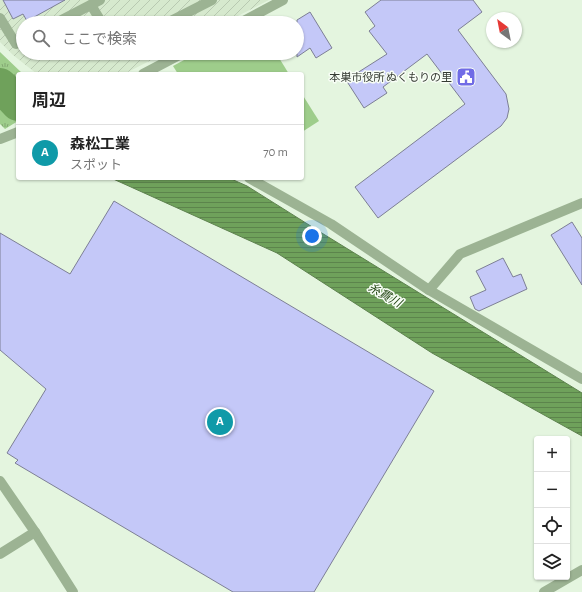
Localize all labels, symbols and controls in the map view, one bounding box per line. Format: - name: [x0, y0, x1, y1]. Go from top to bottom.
- north arrow: [486, 12, 522, 48]
- search box: [16, 16, 304, 60]
- icon: search: [30, 27, 52, 49]
- text: ここで検索: [62, 32, 137, 47]
- public building icon: 本巣市役所 ぬくもりの里: [455, 66, 477, 88]
- place label: 本巣市役所 ぬくもりの里: [329, 71, 452, 83]
- text: 周辺: [32, 92, 66, 109]
- text: 森松工業: [70, 137, 130, 152]
- text: A: [41, 146, 49, 159]
- text: 70 m: [263, 146, 288, 159]
- text: スポット: [70, 159, 122, 172]
- your location: [302, 226, 322, 246]
- water label: 糸貫川: [366, 280, 406, 310]
- pin: A: [207, 407, 233, 437]
- map controls: [534, 436, 570, 580]
- button: +: [534, 436, 570, 472]
- button: −: [534, 472, 570, 508]
- button: locate: [534, 508, 570, 544]
- button: layers: [534, 544, 570, 580]

